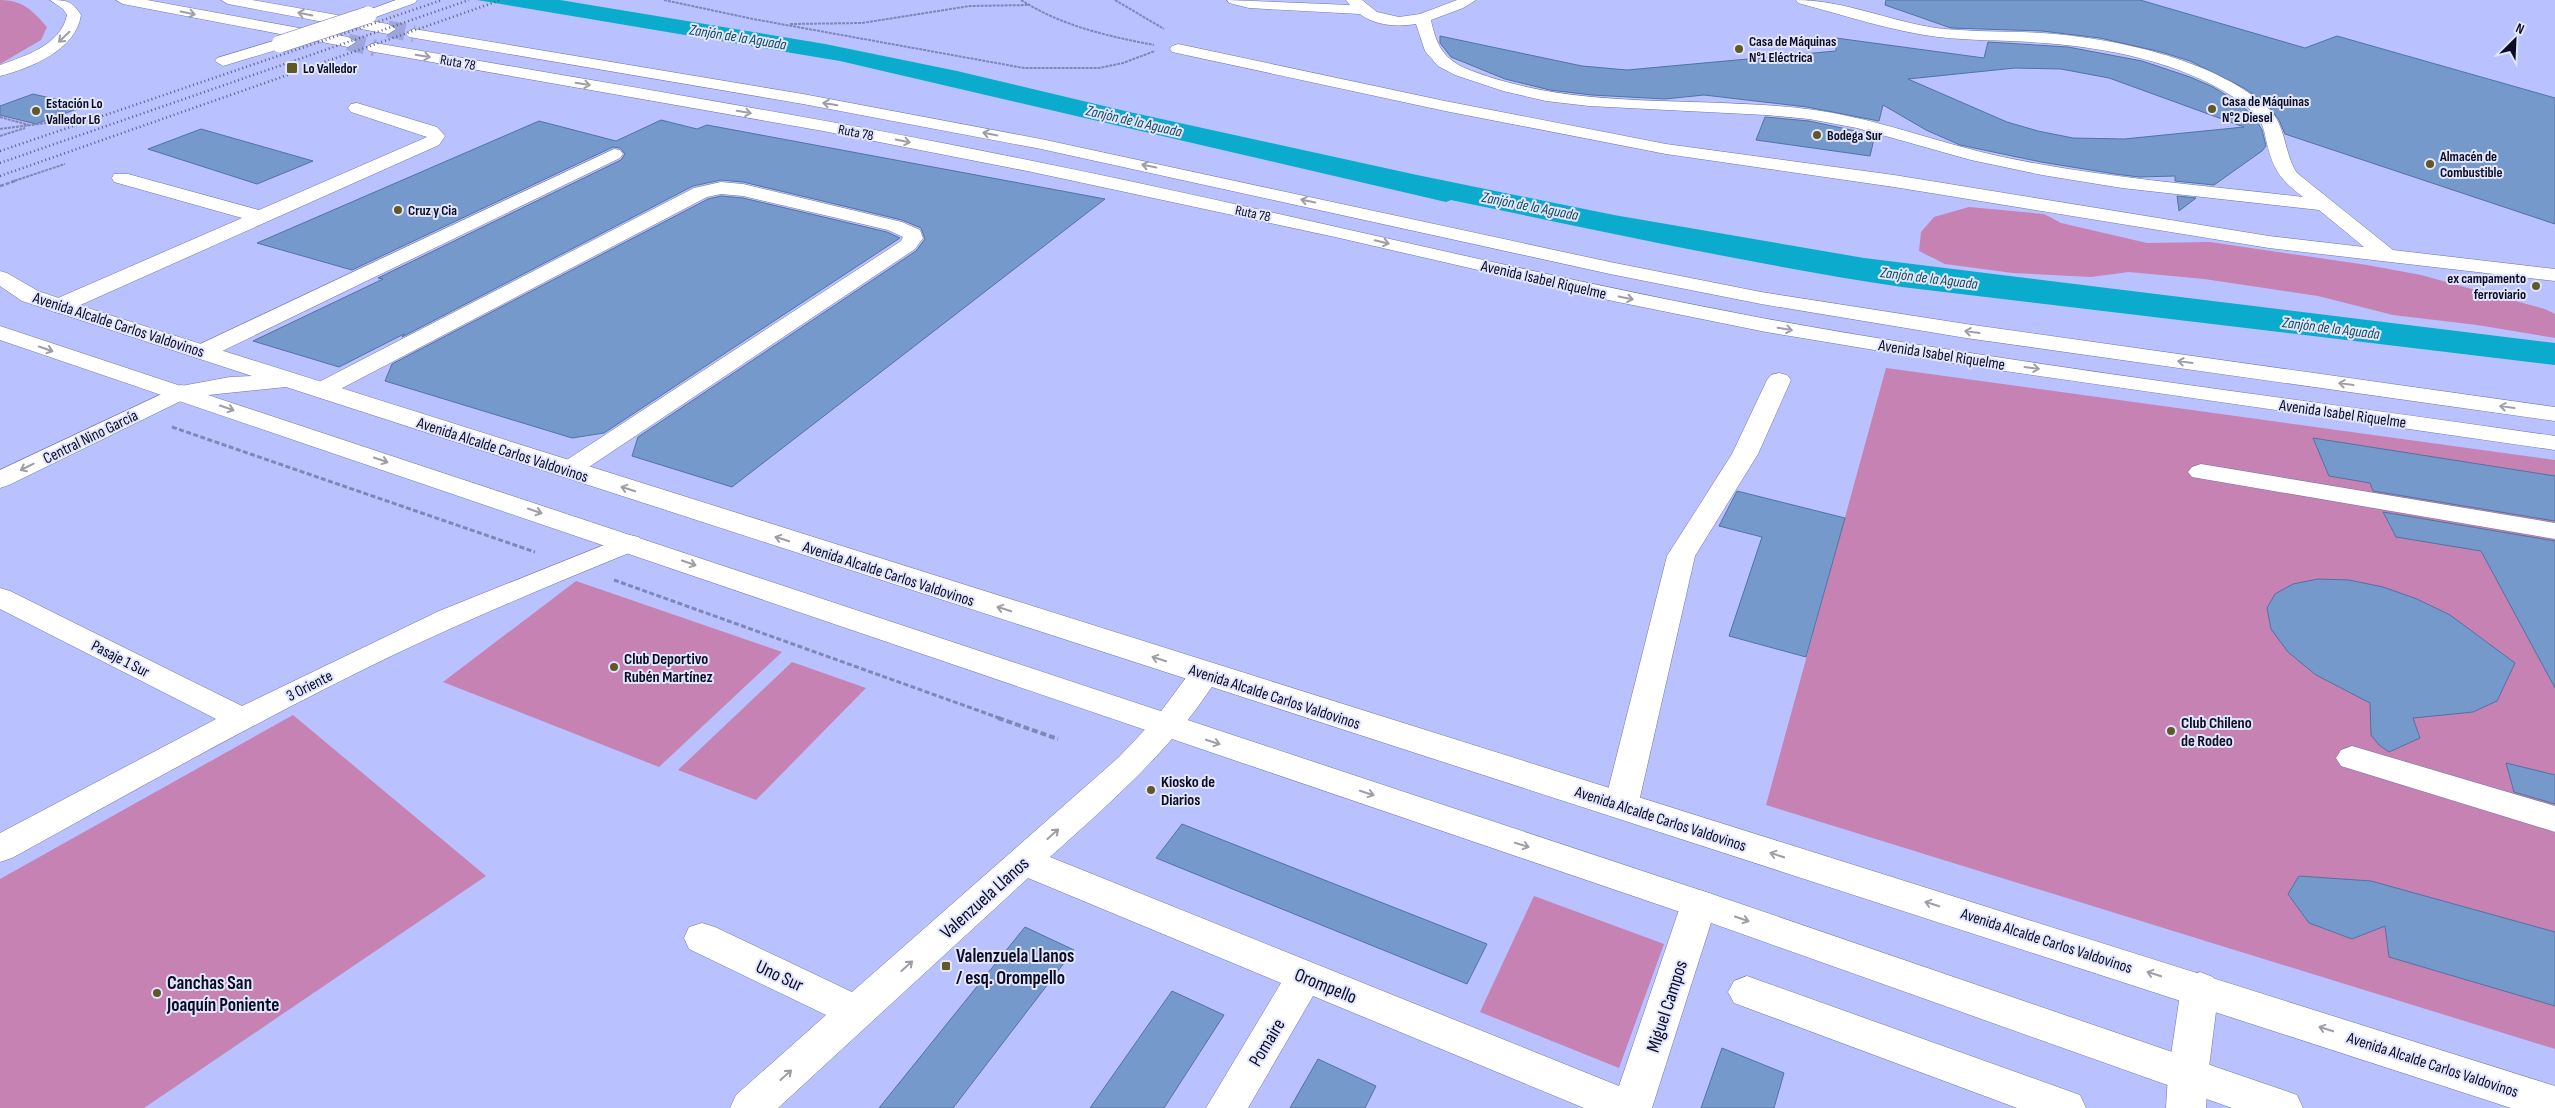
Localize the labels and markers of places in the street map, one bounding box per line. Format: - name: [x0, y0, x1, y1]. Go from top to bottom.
- place label: Casa de Máquinas N°1 Eléctrica: [1749, 33, 1836, 66]
- marker: Casa de Máquinas N°1 Eléctrica: [1733, 43, 1745, 55]
- place label: Lo Valledor: [303, 60, 358, 77]
- marker: Lo Valledor: [285, 61, 299, 75]
- place label: Casa de Máquinas N°2 Diesel: [2222, 93, 2309, 126]
- place label: Estación Lo Valledor L6: [46, 95, 103, 128]
- marker: Casa de Máquinas N°2 Diesel: [2206, 103, 2218, 115]
- marker: Estación Lo Valledor L6: [30, 105, 42, 117]
- place label: Bodega Sur: [1827, 127, 1883, 144]
- marker: Bodega Sur: [1811, 129, 1823, 141]
- place label: Almacén de Combustible: [2439, 148, 2502, 181]
- marker: Almacén de Combustible: [2424, 158, 2436, 170]
- place label: Cruz y Cia: [408, 202, 457, 219]
- marker: Cruz y Cia: [392, 204, 404, 216]
- place label: ex campamento ferroviario: [2447, 270, 2526, 303]
- marker: ex campamento ferroviario: [2530, 280, 2542, 292]
- place label: Club Deportivo Rubén Martínez: [624, 650, 713, 687]
- marker: Club Deportivo Rubén Martínez: [608, 661, 620, 673]
- place label: Club Chileno de Rodeo: [2181, 714, 2252, 751]
- marker: Club Chileno de Rodeo: [2165, 725, 2177, 737]
- place label: Kiosko de Diarios: [1161, 773, 1215, 810]
- marker: Kiosko de Diarios: [1145, 784, 1157, 796]
- place label: Valenzuela Llanos / esq. Orompello: [956, 945, 1074, 990]
- marker: Valenzuela Llanos / esq. Orompello: [940, 960, 952, 972]
- place label: Canchas San Joaquín Poniente: [166, 972, 279, 1017]
- marker: Canchas San Joaquín Poniente: [151, 987, 163, 999]

